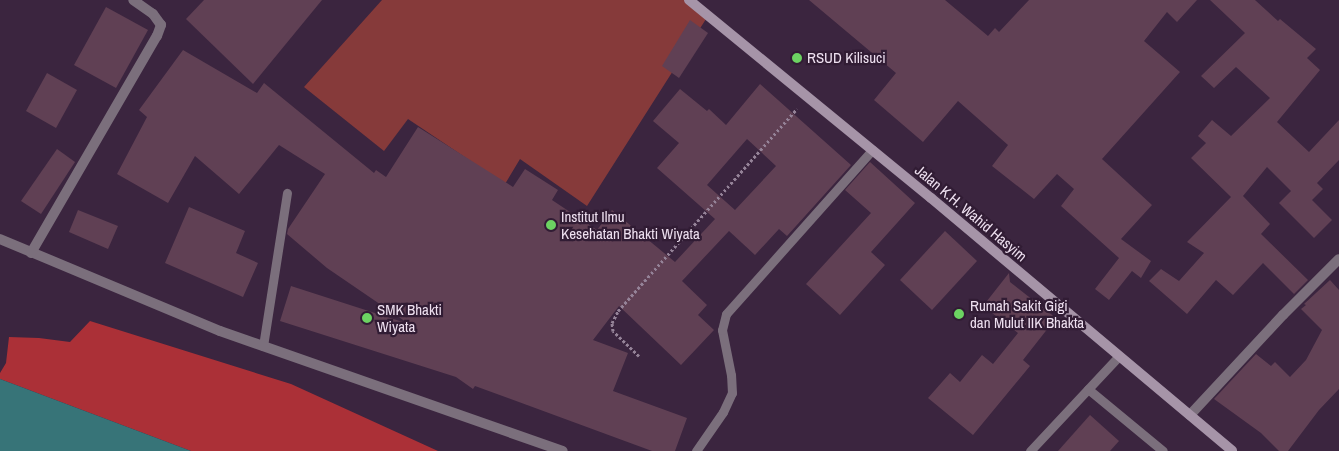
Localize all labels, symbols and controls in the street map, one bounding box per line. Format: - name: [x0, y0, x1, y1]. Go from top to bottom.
- place label: RSUD Kilisuci: [807, 49, 886, 67]
- marker: RSUD Kilisuci: [791, 52, 803, 64]
- street label: Jalan K.H. Wahid Hasyim: [911, 161, 1031, 265]
- place label: Institut Ilmu Kesehatan Bhakti Wiyata: [561, 207, 700, 242]
- marker: Institut Ilmu Kesehatan Bhakti Wiyata: [545, 219, 557, 231]
- place label: Rumah Sakit Gigi dan Mulut IIK Bhakta: [970, 296, 1084, 331]
- place label: SMK Bhakti Wiyata: [377, 300, 442, 335]
- marker: Rumah Sakit Gigi dan Mulut IIK Bhakta: [952, 307, 966, 321]
- marker: SMK Bhakti Wiyata: [361, 312, 373, 324]

